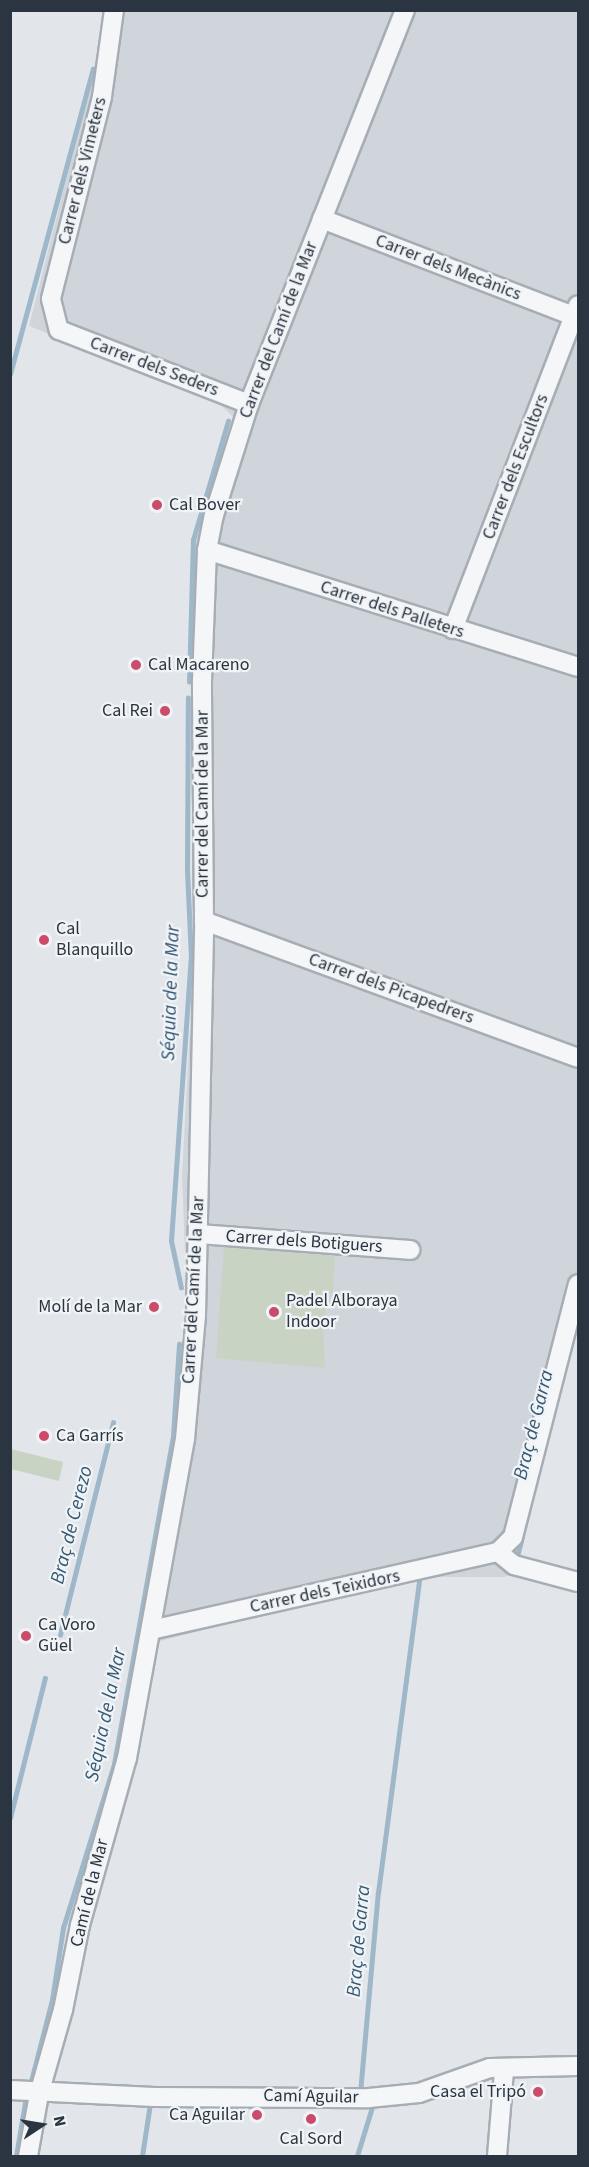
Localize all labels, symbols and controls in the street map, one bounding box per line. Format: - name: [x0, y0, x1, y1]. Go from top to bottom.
- street label: Carrer dels Vimeters: [54, 95, 112, 247]
- street label: Carrer dels Mecànics: [372, 230, 524, 306]
- street label: Carrer del Camí de la Mar: [235, 238, 323, 422]
- street label: Carrer dels Seders: [87, 333, 221, 401]
- street label: Carrer dels Escultors: [478, 391, 554, 543]
- place label: Cal Bover: [169, 494, 240, 516]
- marker: Cal Bover: [150, 498, 164, 512]
- street label: Carrer dels Palleters: [317, 577, 467, 643]
- place label: Cal Macareno: [148, 654, 249, 676]
- marker: Cal Macareno: [129, 658, 143, 672]
- place label: Cal Rei: [102, 700, 153, 722]
- marker: Cal Rei: [158, 704, 172, 718]
- street label: Carrer del Camí de la Mar: [192, 710, 214, 898]
- place label: Cal Blanquillo: [56, 919, 133, 962]
- water label: Séquia de la Mar: [157, 925, 185, 1061]
- marker: Cal Blanquillo: [37, 933, 51, 947]
- street label: Carrer dels Picapedrers: [305, 949, 477, 1029]
- street label: Carrer del Camí de la Mar: [178, 1196, 210, 1384]
- street label: Carrer dels Botiguers: [225, 1226, 383, 1258]
- place label: Padel Alboraya Indoor: [286, 1291, 398, 1334]
- place label: Molí de la Mar: [38, 1296, 142, 1318]
- marker: Molí de la Mar: [147, 1300, 161, 1314]
- marker: Padel Alboraya Indoor: [267, 1305, 281, 1319]
- water label: Braç de Garra: [509, 1368, 559, 1482]
- place label: Ca Garrís: [56, 1425, 124, 1447]
- marker: Ca Garrís: [37, 1429, 51, 1443]
- water label: Braç de Cerezo: [46, 1463, 98, 1587]
- street label: Carrer dels Teixidors: [248, 1566, 402, 1618]
- place label: Ca Voro Güel: [38, 1615, 96, 1658]
- marker: Ca Voro Güel: [19, 1629, 33, 1643]
- water label: Séquia de la Mar: [80, 1646, 132, 1784]
- street label: Camí de la Mar: [66, 1837, 114, 1949]
- water label: Braç de Garra: [342, 1884, 376, 1998]
- place label: Casa el Tripó: [430, 2081, 526, 2103]
- street label: Camí Aguilar: [263, 2085, 359, 2109]
- marker: Casa el Tripó: [531, 2085, 545, 2099]
- north arrow: [12, 2095, 72, 2155]
- place label: Ca Aguilar: [169, 2104, 245, 2126]
- marker: Ca Aguilar: [250, 2108, 264, 2122]
- marker: Cal Sord: [304, 2112, 318, 2126]
- text: N: [48, 2114, 71, 2129]
- place label: Cal Sord: [280, 2128, 342, 2150]

